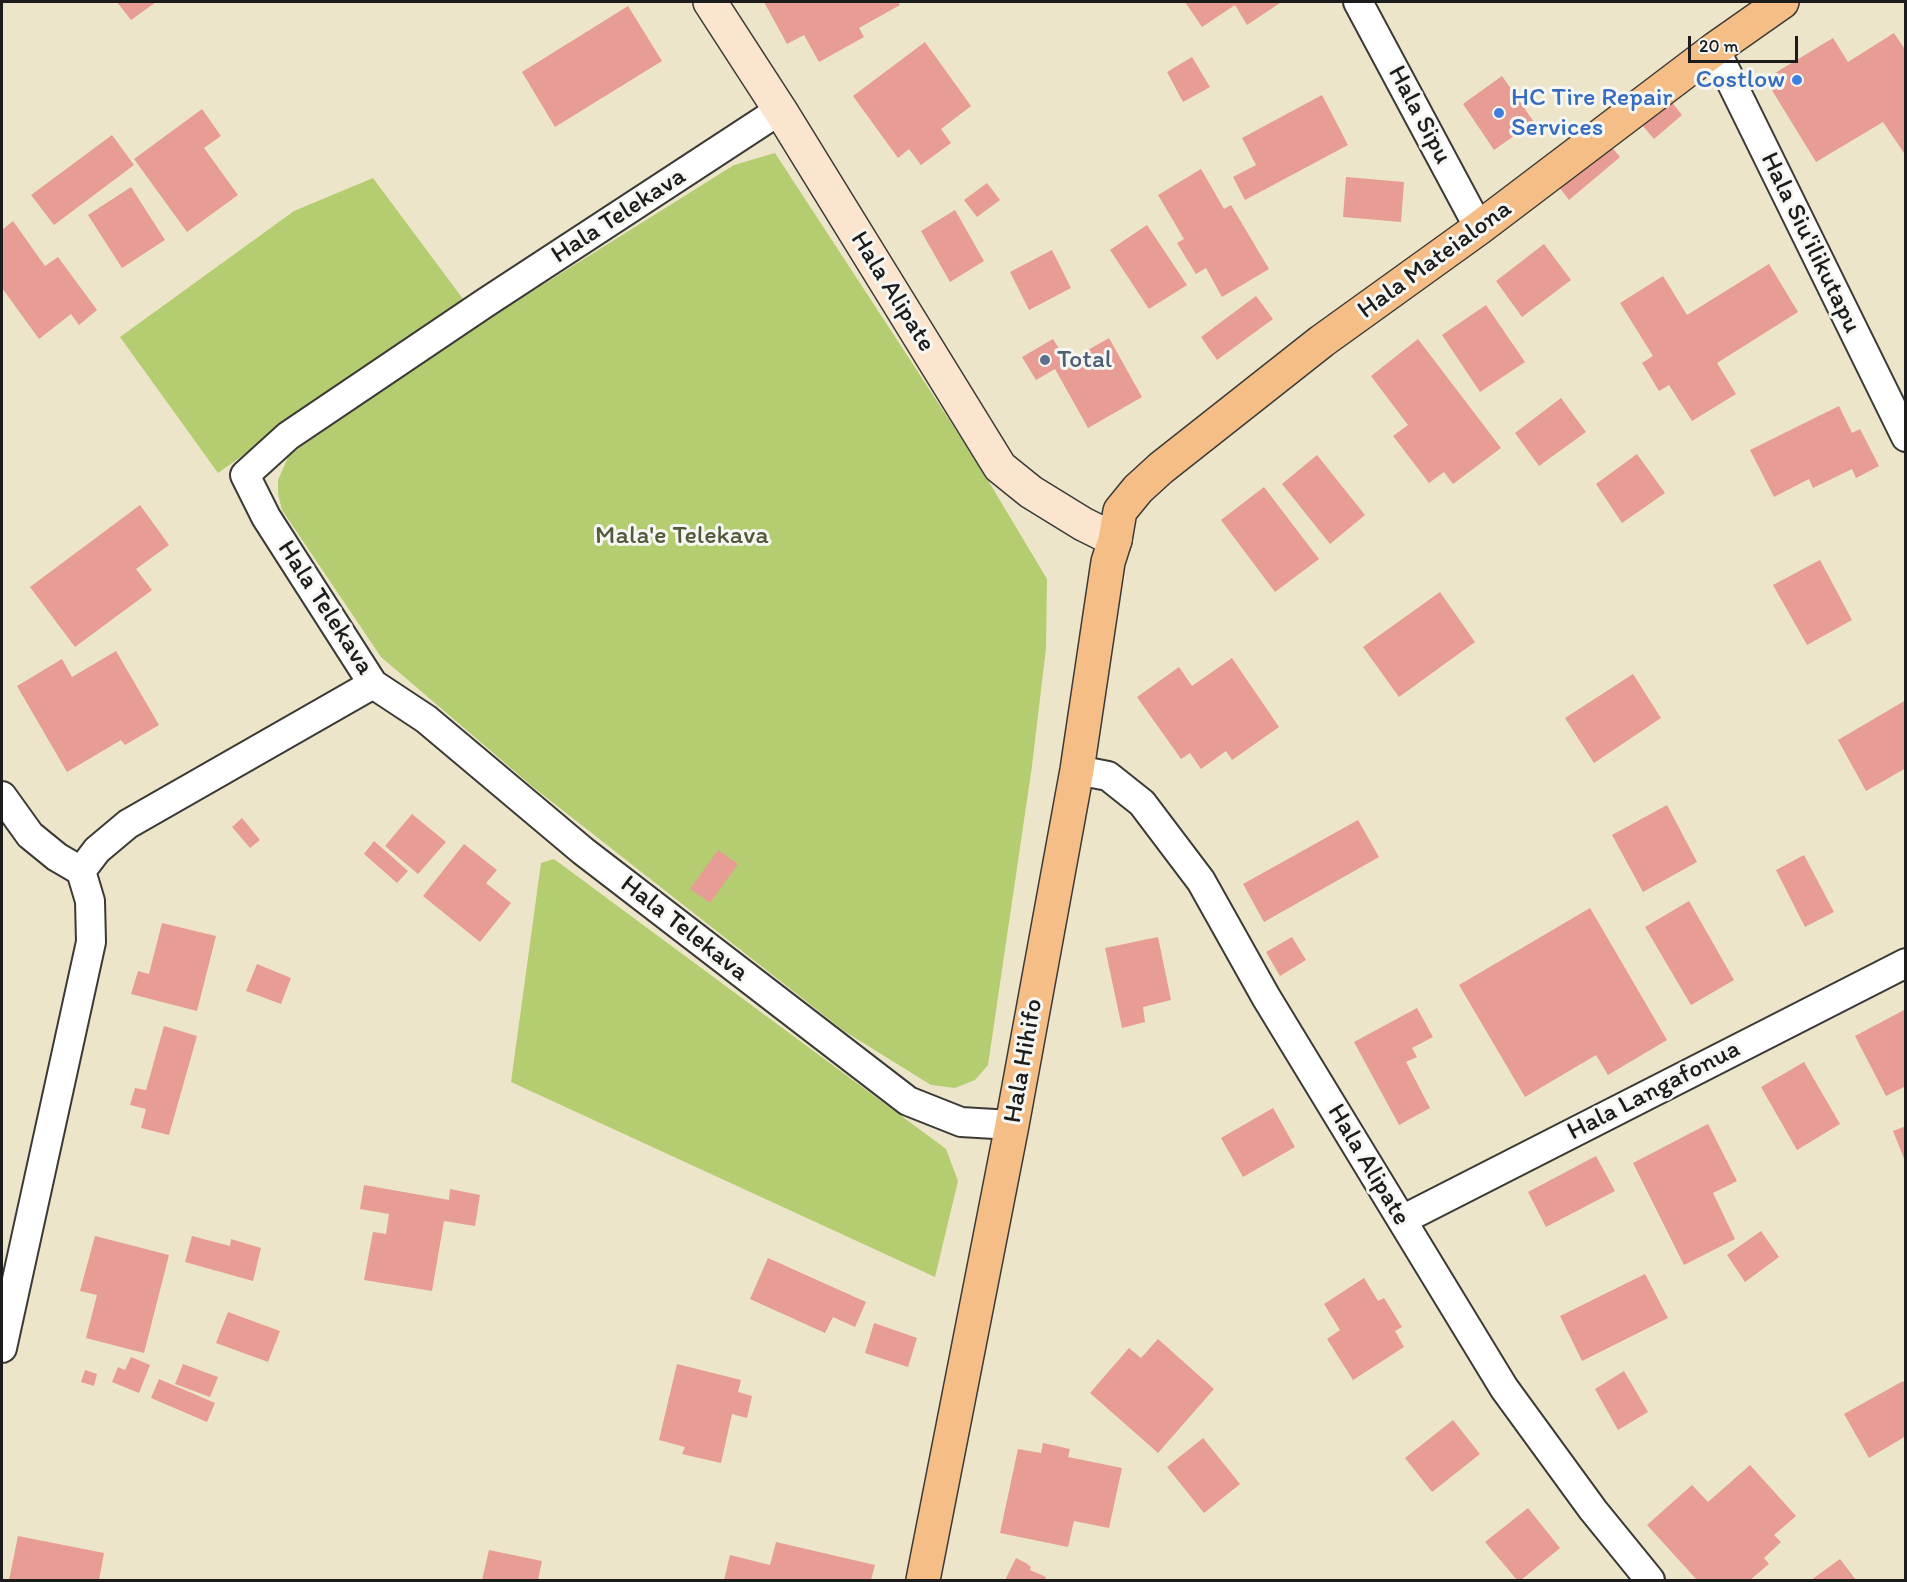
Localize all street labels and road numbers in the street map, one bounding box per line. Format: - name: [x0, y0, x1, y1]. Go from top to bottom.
- street label: Hala Sipu: [1380, 61, 1458, 169]
- street label: Hala Siu'ilikutapu: [1753, 147, 1867, 339]
- street label: Hala Telekava: [546, 161, 692, 271]
- street label: Hala Mateialona: [1352, 194, 1518, 326]
- street label: Hala Alipate: [843, 226, 941, 358]
- street label: Hala Telekava: [270, 535, 380, 681]
- street label: Hala Telekava: [614, 869, 754, 989]
- street label: Hala Hihifo: [998, 996, 1050, 1126]
- street label: Hala Langafonua: [1562, 1034, 1746, 1148]
- street label: Hala Alipate: [1320, 1099, 1416, 1231]

